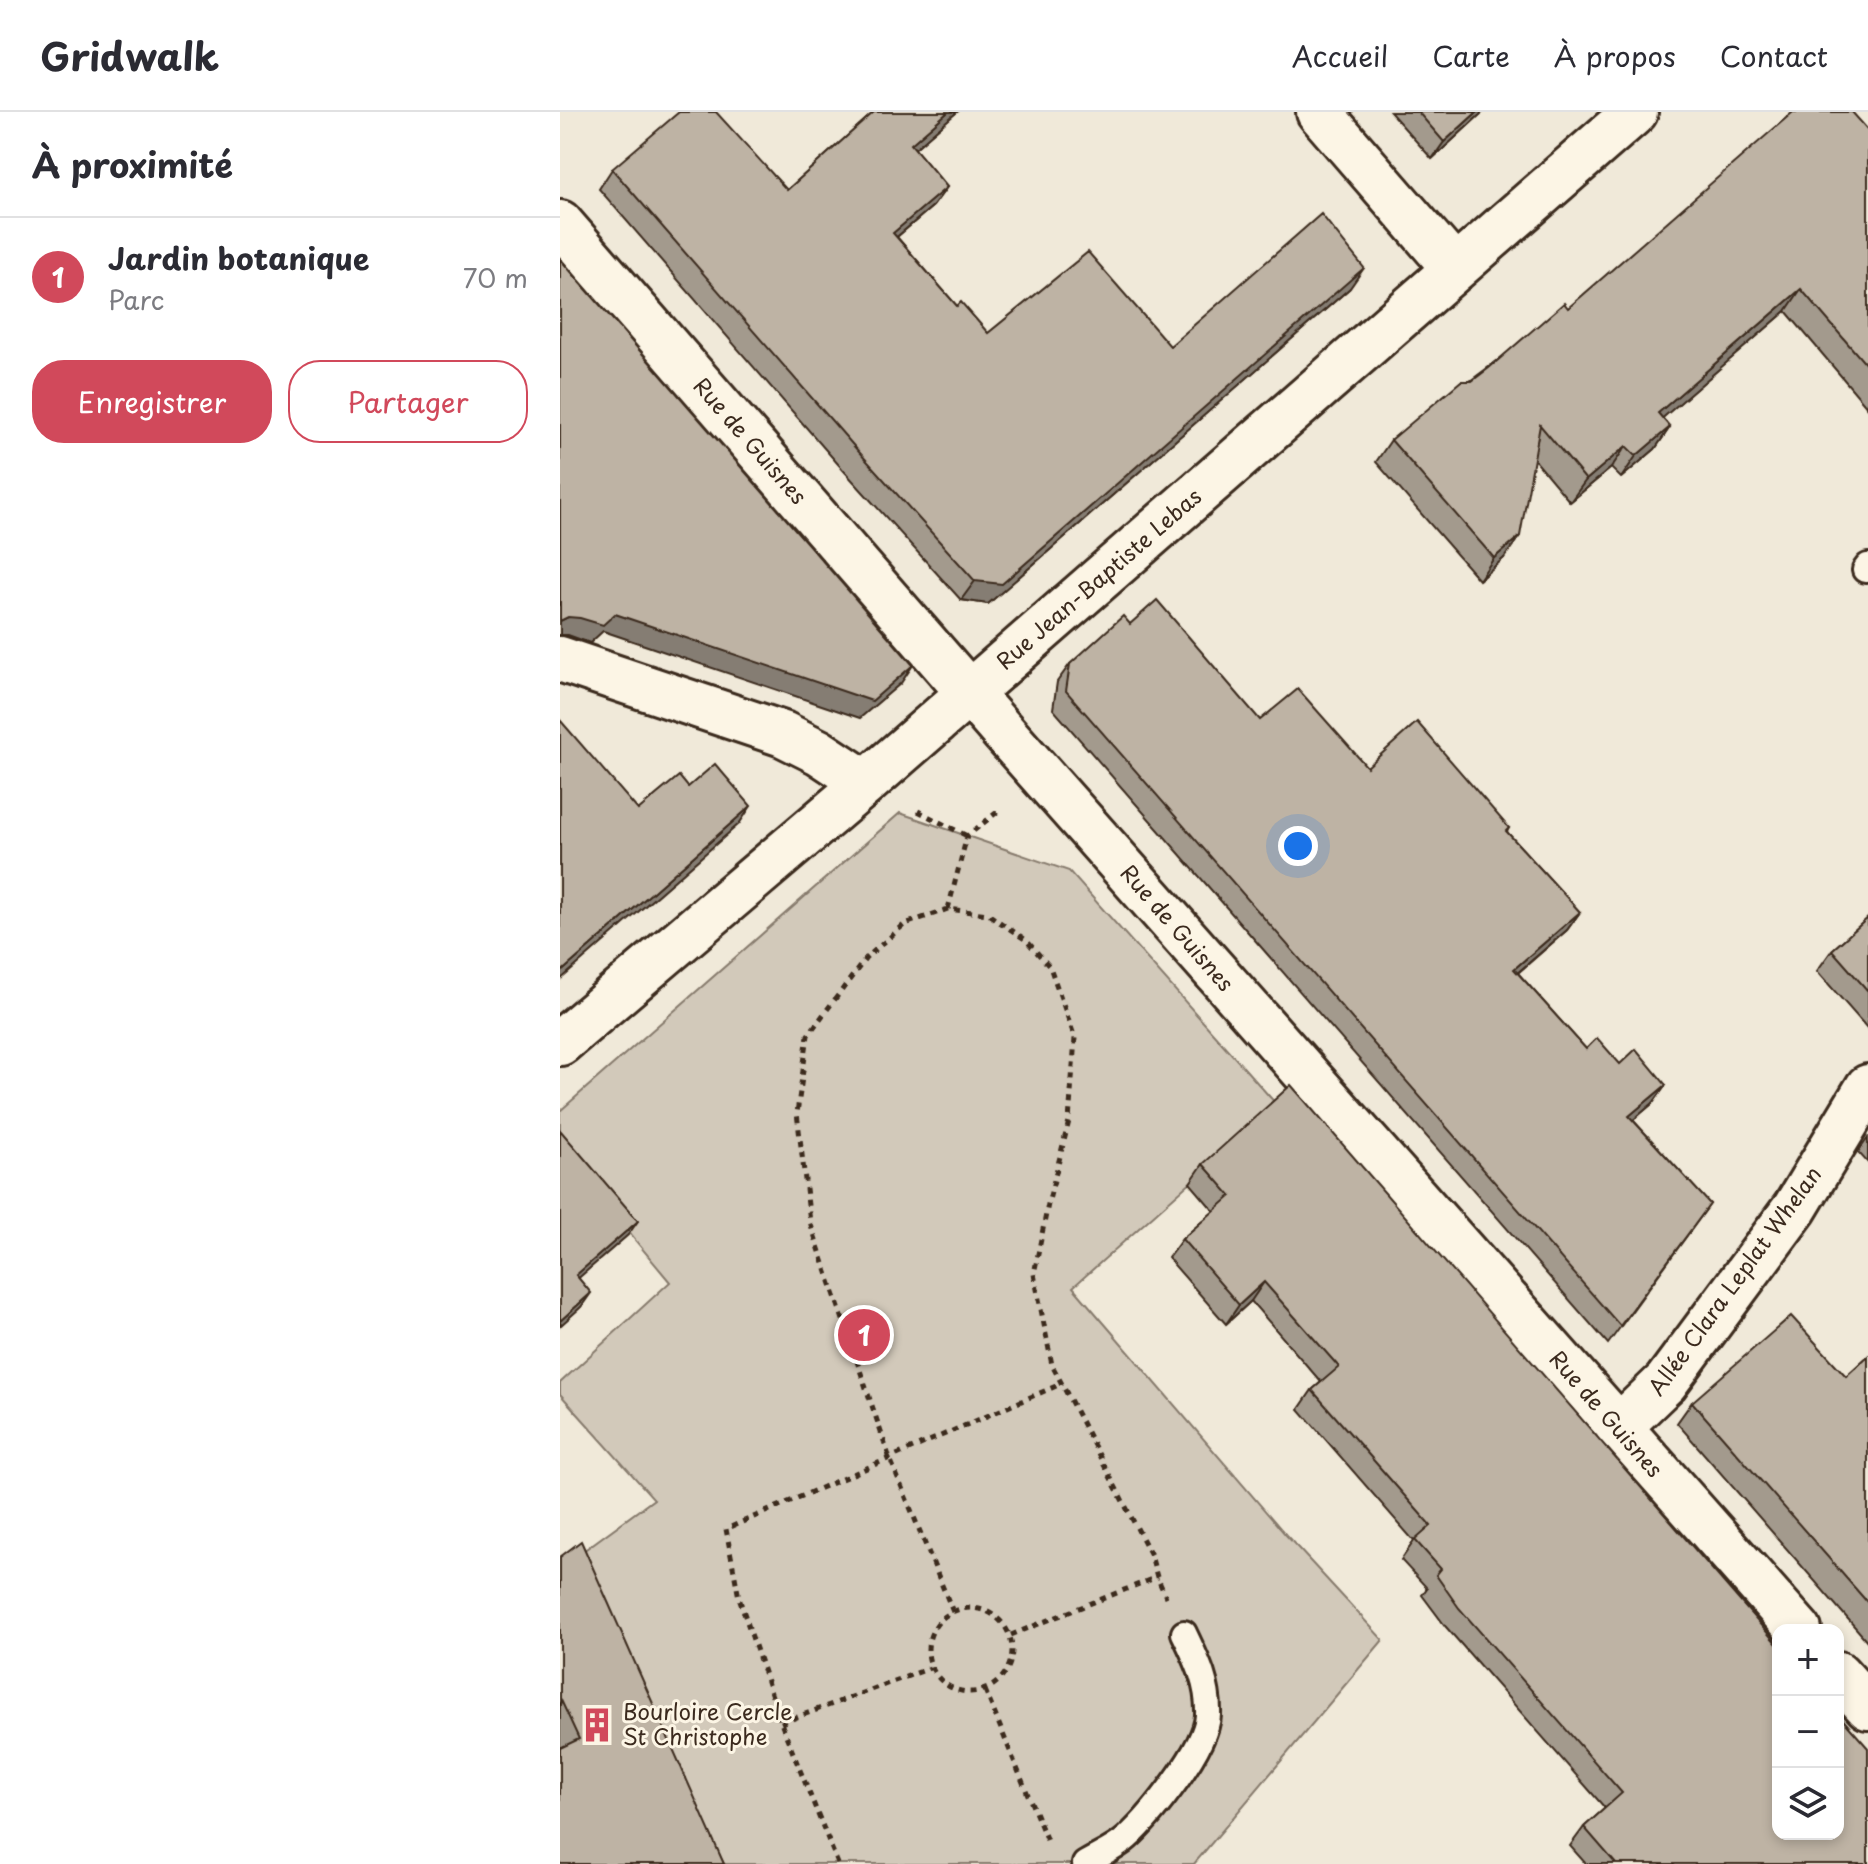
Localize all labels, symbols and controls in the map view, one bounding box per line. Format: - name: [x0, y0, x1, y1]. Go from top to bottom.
- text: Gridwalk: [40, 27, 219, 84]
- text: Accueil: [1292, 34, 1388, 77]
- text: Carte: [1432, 34, 1510, 77]
- text: À propos: [1554, 34, 1676, 77]
- text: Contact: [1720, 34, 1828, 77]
- text: À proximité: [32, 138, 233, 190]
- text: Jardin botanique: [108, 235, 369, 280]
- text: 1: [52, 258, 64, 297]
- text: 70 m: [463, 258, 528, 297]
- text: Parc: [108, 280, 164, 319]
- button: Enregistrer: [32, 360, 272, 443]
- button: Partager: [288, 360, 528, 443]
- street label: Rue de Guisnes: [687, 369, 816, 511]
- street label: Rue Jean-Baptiste Lebas: [988, 479, 1208, 676]
- your location: [1278, 826, 1318, 866]
- street label: Rue de Guisnes: [1114, 856, 1243, 998]
- street label: Allée Clara Leplat Whelan: [1639, 1159, 1828, 1402]
- pin: 1: [838, 1305, 890, 1365]
- street label: Rue de Guisnes: [1543, 1342, 1672, 1484]
- map controls: [1772, 1624, 1844, 1840]
- button: +: [1772, 1624, 1844, 1696]
- place label: Bourloire Cercle St Christophe: [623, 1694, 793, 1752]
- button: −: [1772, 1696, 1844, 1768]
- building icon: Bourloire Cercle St Christophe: [578, 1706, 616, 1744]
- button: layers: [1772, 1768, 1844, 1840]

